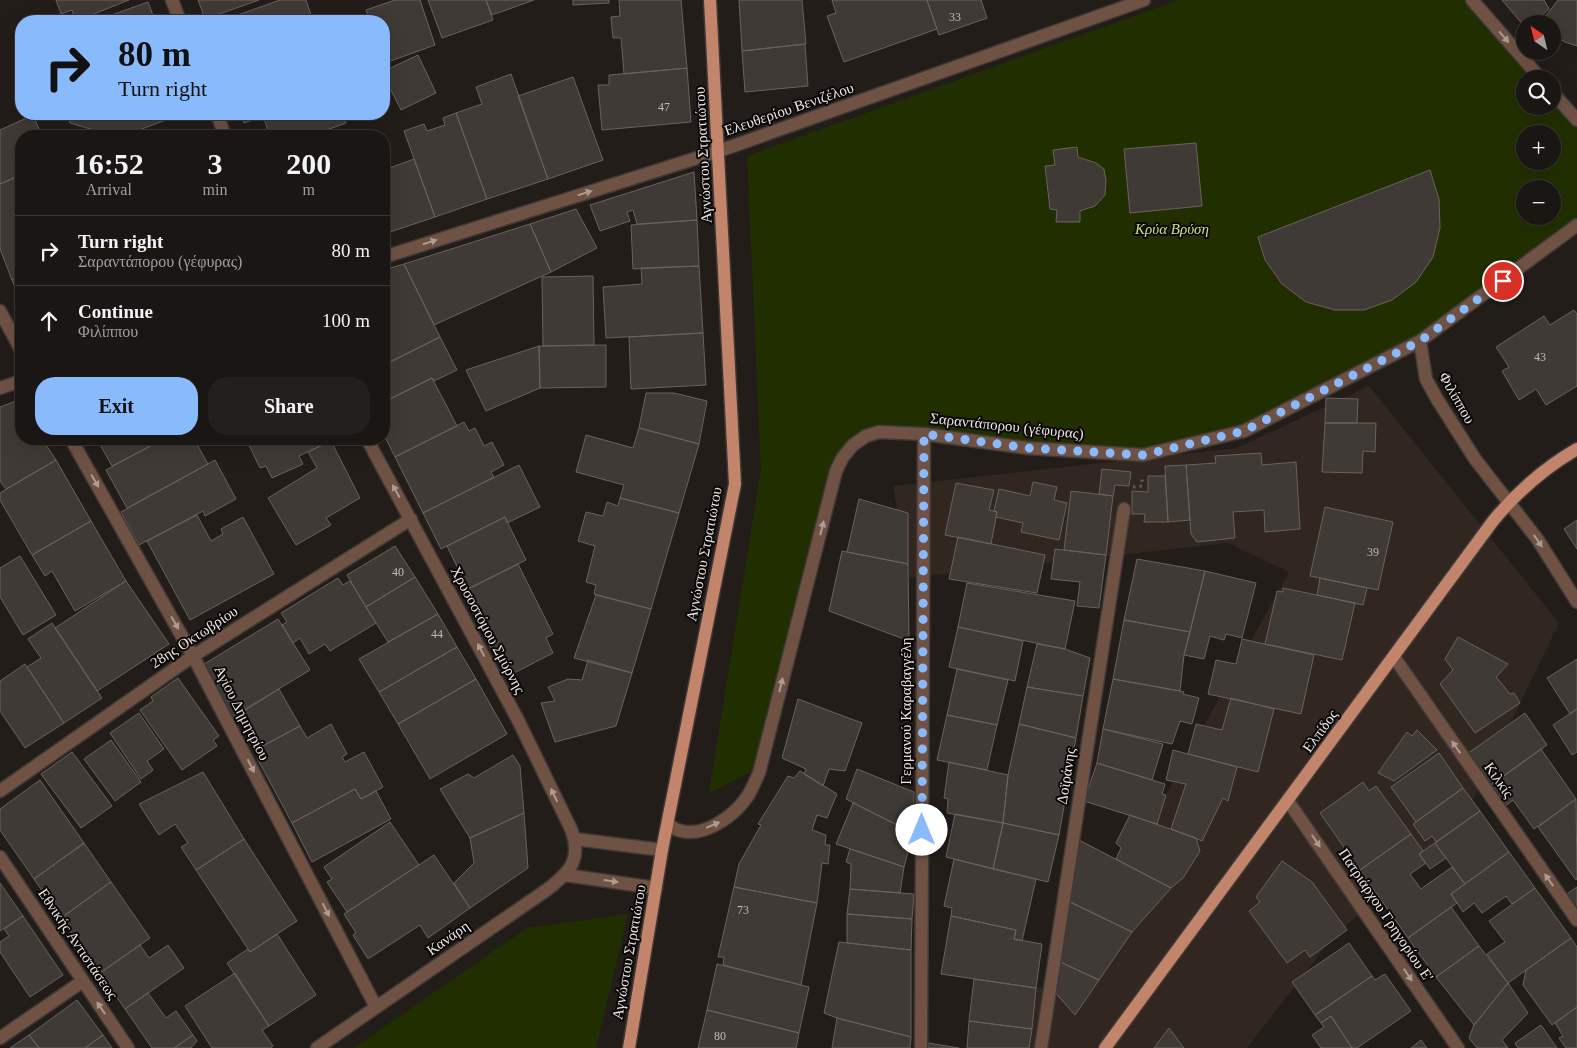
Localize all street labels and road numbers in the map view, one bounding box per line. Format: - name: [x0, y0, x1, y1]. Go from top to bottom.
- street label: Ελευθερίου Βενιζέλου: [722, 79, 856, 139]
- street label: Αγνώστου Στρατιώτου: [691, 86, 715, 224]
- street label: Φιλίππου: [1436, 370, 1478, 426]
- street label: Σαραντάπορου (γέφυρας): [929, 410, 1084, 443]
- street label: Αγνώστου Στρατιώτου: [683, 485, 725, 623]
- street label: Χρυσοστόμου Σμύρνης: [448, 564, 528, 696]
- street label: 28ης Οκτωβρίου: [147, 603, 241, 671]
- street label: Γερμανού Καραβαγγέλη: [898, 637, 914, 785]
- street label: Αγίου Δημητρίου: [211, 663, 273, 763]
- street label: Ελπίδος: [1299, 707, 1341, 755]
- street label: Δοϊράνης: [1054, 746, 1078, 805]
- street label: Κιλκίς: [1481, 759, 1517, 801]
- street label: Πατριάρχου Γρηγορίου Ε': [1336, 846, 1437, 985]
- street label: Αγνώστου Στρατιώτου: [609, 883, 649, 1021]
- street label: Εθνικής Αντιστάσεως: [35, 886, 121, 1002]
- street label: Κανάρη: [424, 918, 472, 958]

